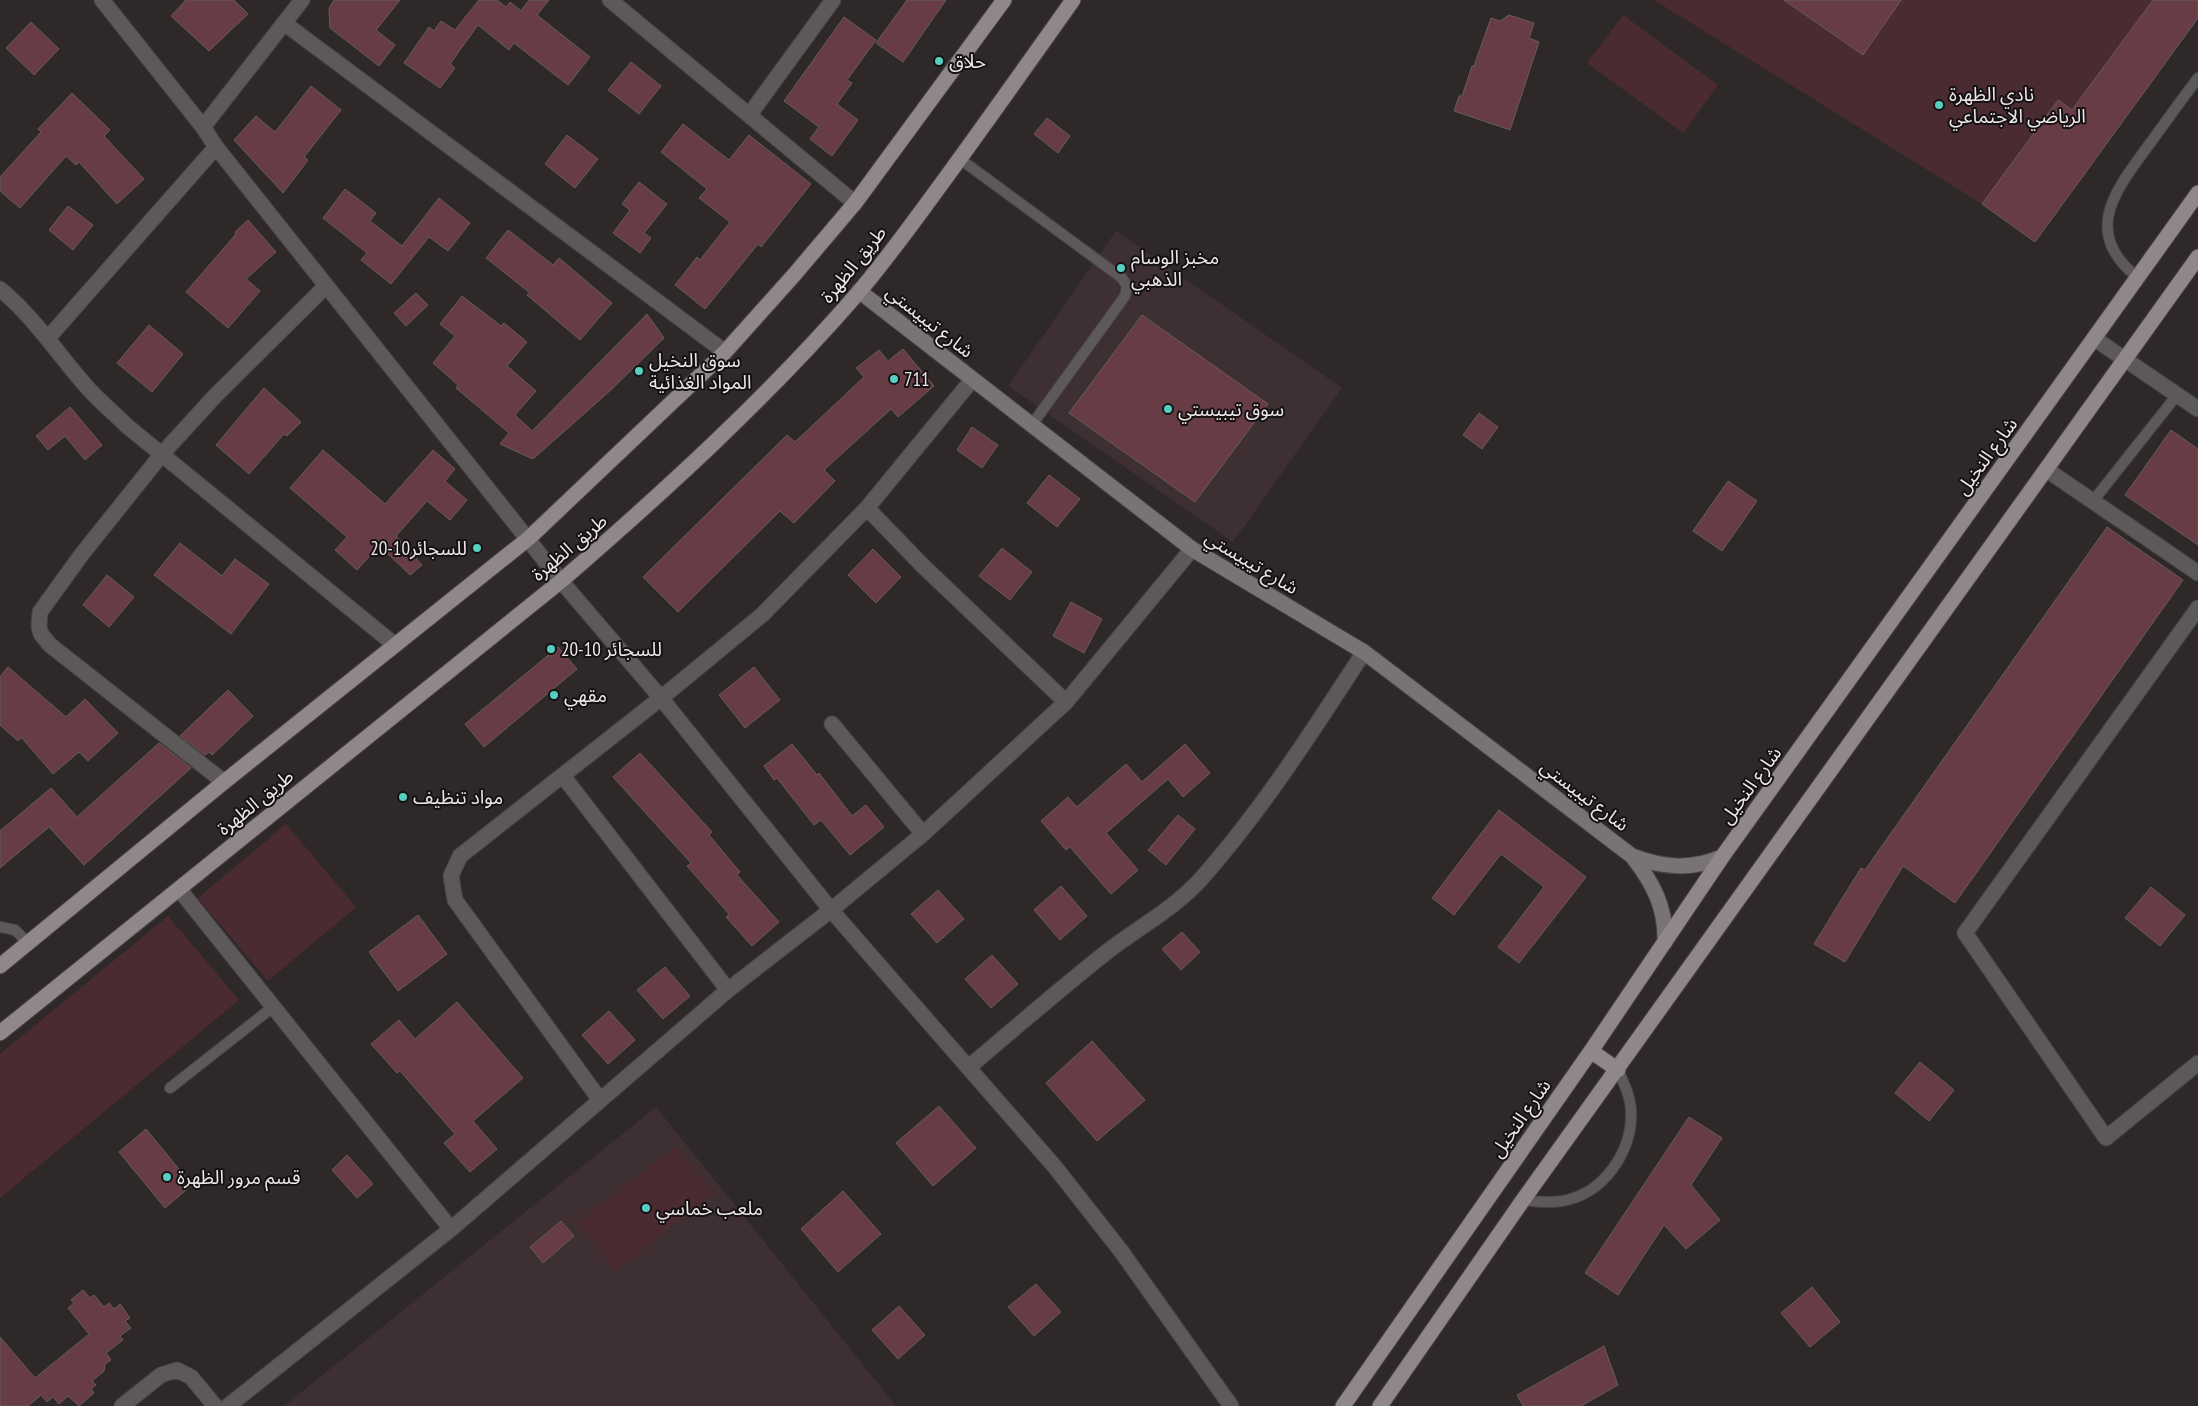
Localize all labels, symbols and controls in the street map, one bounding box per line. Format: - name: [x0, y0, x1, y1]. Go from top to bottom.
- place label: حلاق: [949, 49, 986, 73]
- marker: حلاق: [933, 55, 945, 67]
- place label: نادي الظهرة الرياضي الاجتماعي: [1949, 82, 2086, 131]
- marker: نادي الظهرة الرياضي الاجتماعي: [1933, 99, 1945, 111]
- street label: طريق الظهرة: [815, 221, 891, 307]
- place label: مخبز الوسام الذهبي: [1131, 245, 1219, 294]
- marker: مخبز الوسام الذهبي: [1115, 262, 1127, 274]
- street label: شارع تيبيستي: [879, 279, 979, 365]
- place label: سوق النخيل المواد الغذائية: [649, 348, 751, 394]
- marker: سوق النخيل المواد الغذائية: [633, 365, 645, 377]
- place label: 711: [904, 367, 930, 391]
- marker: 711: [888, 373, 900, 385]
- place label: سوق تيبيستي: [1178, 397, 1284, 424]
- marker: سوق تيبيستي: [1162, 403, 1174, 415]
- street label: شارع النخيل: [1950, 412, 2024, 501]
- street label: طريق الظهرة: [526, 508, 612, 586]
- street label: شارع تيبيستي: [1199, 525, 1303, 602]
- place label: 20-10للسجائر: [370, 536, 467, 560]
- marker: 20-10للسجائر: [471, 542, 483, 554]
- place label: 20-10 للسجائر: [561, 637, 662, 661]
- marker: 20-10 للسجائر: [545, 643, 557, 655]
- place label: مقهي: [564, 683, 607, 710]
- marker: مقهي: [548, 689, 560, 701]
- street label: شارع النخيل: [1714, 741, 1788, 830]
- street label: شارع تيبيستي: [1534, 754, 1634, 839]
- street label: طريق الظهرة: [212, 764, 298, 840]
- place label: مواد تنظيف: [413, 785, 503, 809]
- marker: مواد تنظيف: [397, 791, 409, 803]
- street label: شارع النخيل: [1484, 1074, 1557, 1163]
- place label: قسم مرور الظهرة: [177, 1165, 300, 1192]
- marker: قسم مرور الظهرة: [161, 1171, 173, 1183]
- place label: ملعب خماسي: [656, 1196, 763, 1223]
- marker: ملعب خماسي: [640, 1202, 652, 1214]

